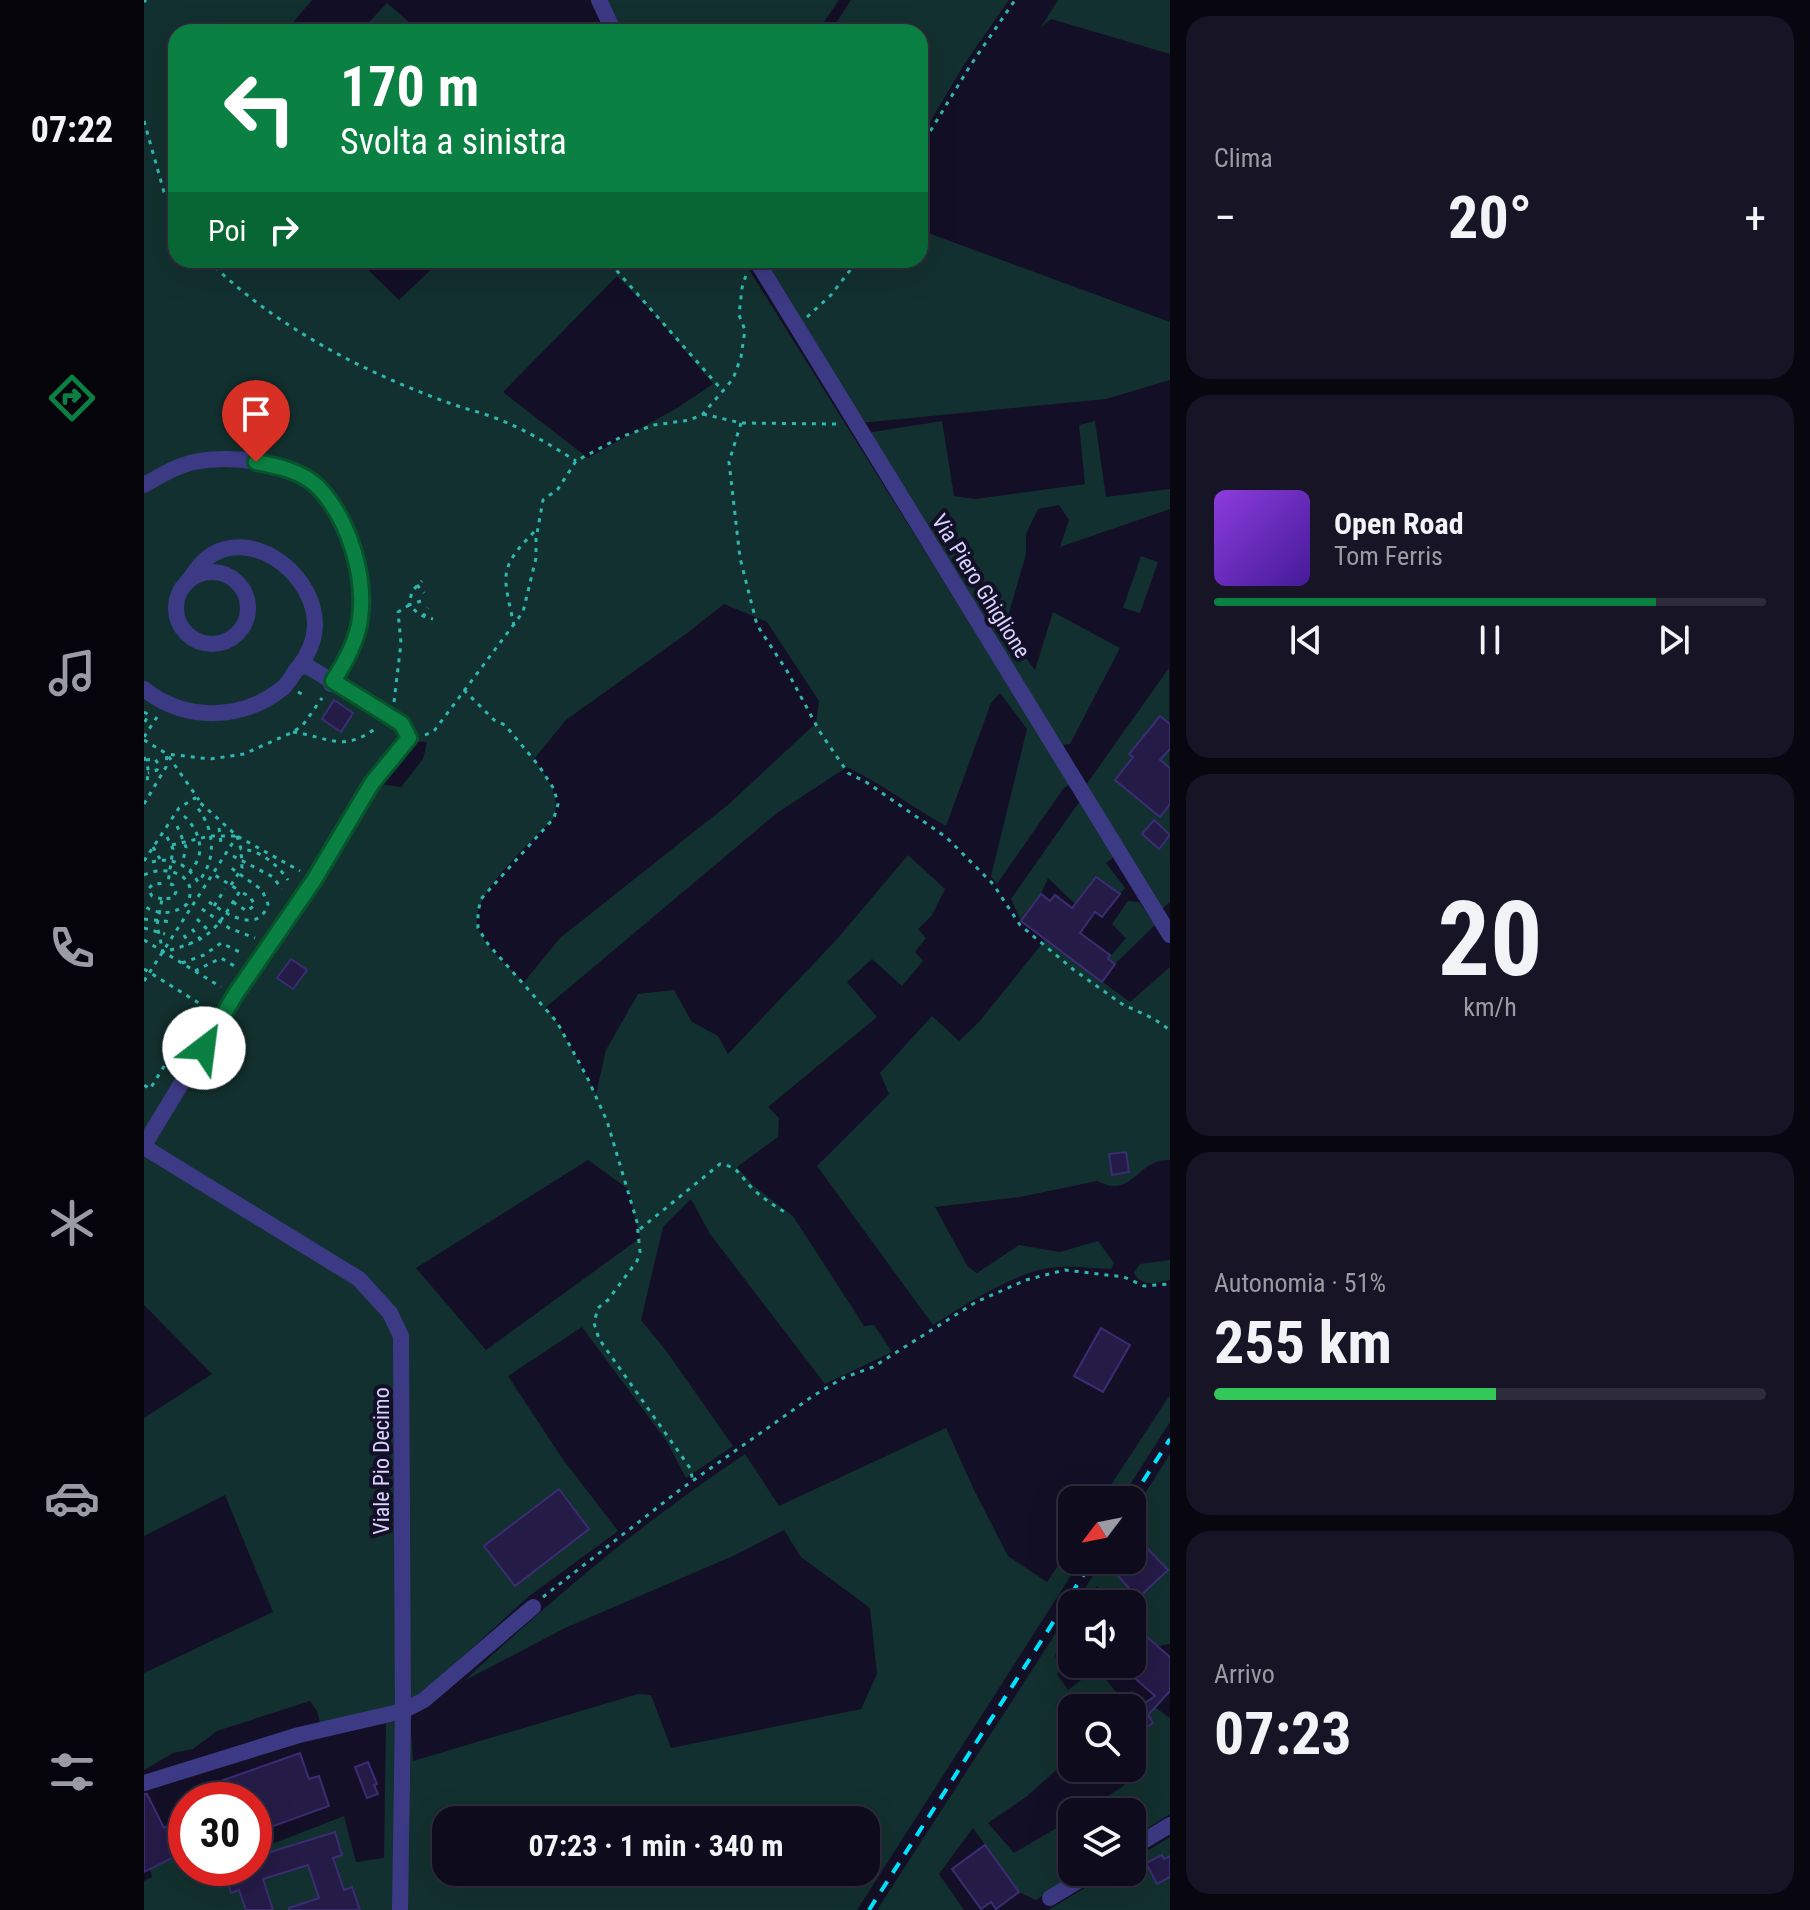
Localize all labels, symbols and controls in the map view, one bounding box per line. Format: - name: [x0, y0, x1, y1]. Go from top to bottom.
- text: 170 m: [340, 54, 479, 120]
- icon: left: [208, 56, 312, 160]
- text: 07:22: [31, 109, 113, 151]
- text: Svolta a sinistra: [340, 121, 567, 163]
- text: Clima: [1214, 143, 1273, 173]
- text: 20°: [1448, 182, 1532, 253]
- text: −: [1214, 192, 1236, 244]
- text: +: [1744, 192, 1766, 244]
- icon: right: [262, 208, 306, 252]
- text: Poi: [208, 213, 246, 248]
- icon: directions: [44, 370, 100, 426]
- pin: [222, 380, 290, 462]
- icon: arrive: [234, 392, 278, 436]
- text: Open Road: [1334, 506, 1464, 541]
- street label: Via Piero Ghiglione: [927, 510, 1035, 662]
- text: Tom Ferris: [1334, 541, 1443, 571]
- icon: previous: [1284, 618, 1328, 662]
- icon: pause: [1468, 618, 1512, 662]
- icon: next: [1652, 618, 1696, 662]
- icon: music: [44, 645, 100, 701]
- text: 20: [1437, 879, 1543, 1000]
- icon: phone: [44, 920, 100, 976]
- text: km/h: [1463, 992, 1517, 1022]
- position arrow: [162, 1006, 246, 1090]
- icon: climate: [44, 1195, 100, 1251]
- text: Autonomia · 51%: [1214, 1268, 1386, 1298]
- text: 255 km: [1214, 1307, 1392, 1378]
- street label: Viale Pio Decimo: [369, 1387, 394, 1535]
- icon: car: [44, 1470, 100, 1526]
- north arrow: [1058, 1486, 1146, 1574]
- map controls: [1058, 1486, 1146, 1886]
- button: sound: [1058, 1590, 1146, 1678]
- text: Arrivo: [1214, 1659, 1275, 1689]
- button: search: [1058, 1694, 1146, 1782]
- text: 07:23: [1214, 1698, 1352, 1769]
- icon: filters: [44, 1744, 100, 1800]
- speed limit sign: 30: [168, 1782, 272, 1886]
- button: layers: [1058, 1798, 1146, 1886]
- text: 07:23 · 1 min · 340 m: [529, 1828, 783, 1863]

